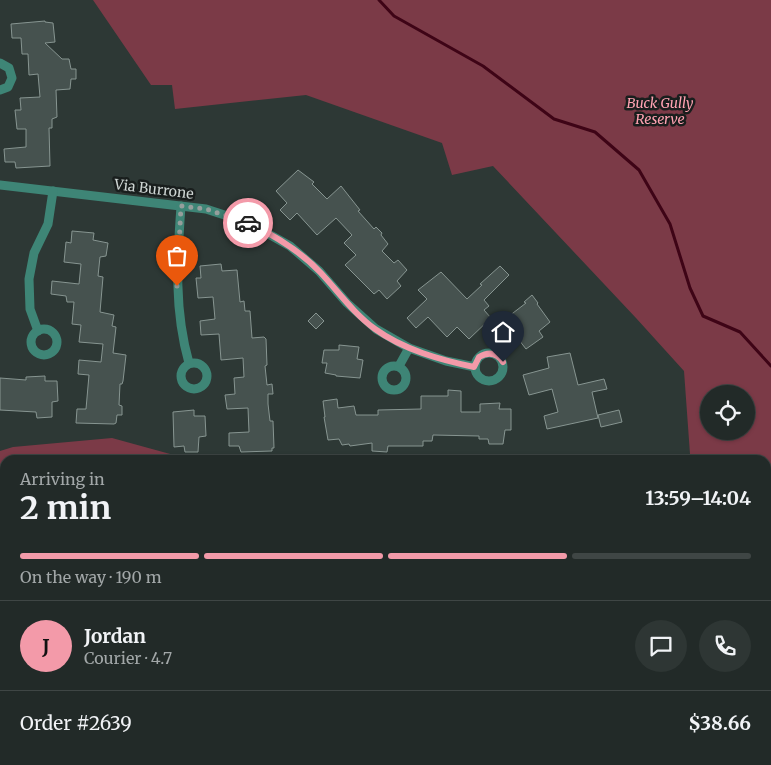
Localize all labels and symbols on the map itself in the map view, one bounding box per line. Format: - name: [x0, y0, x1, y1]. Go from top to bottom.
- park label: Buck Gully Reserve: [626, 94, 694, 128]
- street label: Via Burrone: [112, 175, 195, 203]
- courier: [223, 198, 273, 248]
- pin: [156, 235, 198, 286]
- pin: [482, 311, 524, 362]

